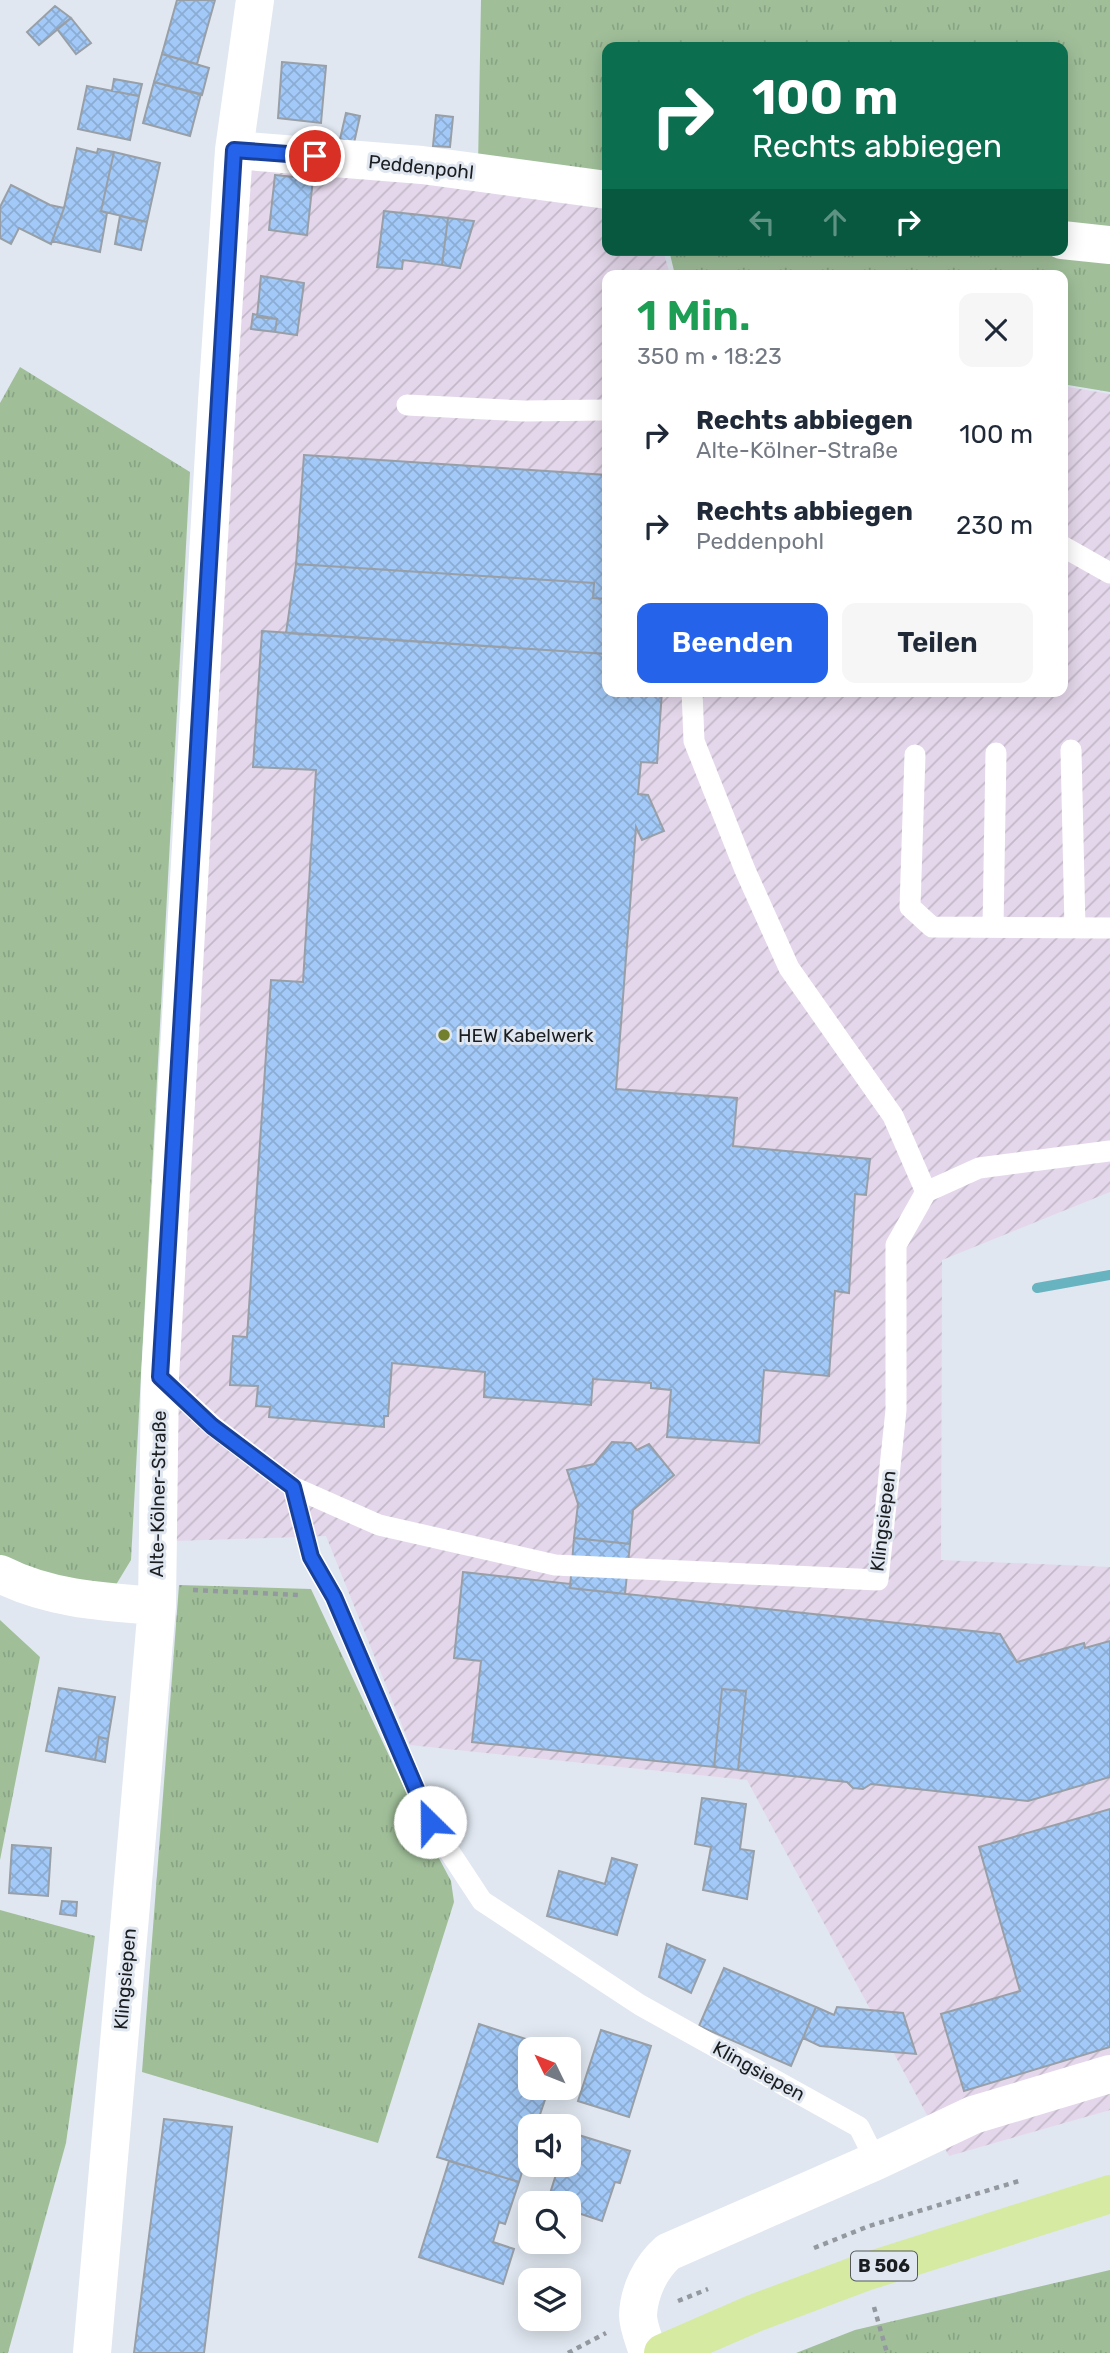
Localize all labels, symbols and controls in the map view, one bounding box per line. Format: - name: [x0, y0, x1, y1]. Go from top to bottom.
- text: 100 m: [752, 68, 898, 126]
- icon: right: [637, 70, 728, 161]
- pin: [285, 126, 345, 186]
- text: Rechts abbiegen: [752, 127, 1002, 165]
- icon: arrive: [296, 137, 334, 175]
- street label: Peddenpohl: [367, 150, 475, 184]
- icon: left: [743, 203, 781, 241]
- icon: ahead: [816, 203, 854, 241]
- icon: right: [889, 203, 927, 241]
- text: 1 Min.: [637, 291, 750, 341]
- button: close: [959, 293, 1033, 367]
- text: 350 m · 18:23: [637, 342, 782, 370]
- text: Rechts abbiegen: [696, 405, 913, 436]
- icon: right: [637, 416, 675, 454]
- text: 100 m: [959, 419, 1033, 450]
- text: Alte-Kölner-Straße: [696, 436, 898, 464]
- text: Rechts abbiegen: [696, 496, 913, 527]
- icon: right: [637, 507, 675, 545]
- text: 230 m: [956, 510, 1033, 541]
- text: Peddenpohl: [696, 527, 824, 555]
- button: Beenden: [637, 603, 828, 683]
- button: Teilen: [842, 603, 1033, 683]
- place label: HEW Kabelwerk: [458, 1024, 594, 1047]
- marker: HEW Kabelwerk: [436, 1027, 452, 1043]
- street label: Alte-Kölner-Straße: [145, 1410, 171, 1578]
- street label: Klingsiepen: [865, 1469, 901, 1573]
- position arrow: [393, 1785, 467, 1859]
- street label: Klingsiepen: [109, 1927, 141, 2031]
- street label: Klingsiepen: [709, 2036, 809, 2106]
- north arrow: [518, 2037, 581, 2100]
- map controls: [518, 2037, 581, 2331]
- button: sound: [518, 2114, 581, 2177]
- button: search: [518, 2191, 581, 2254]
- road number: B 506: [851, 2252, 917, 2280]
- button: layers: [518, 2268, 581, 2331]

